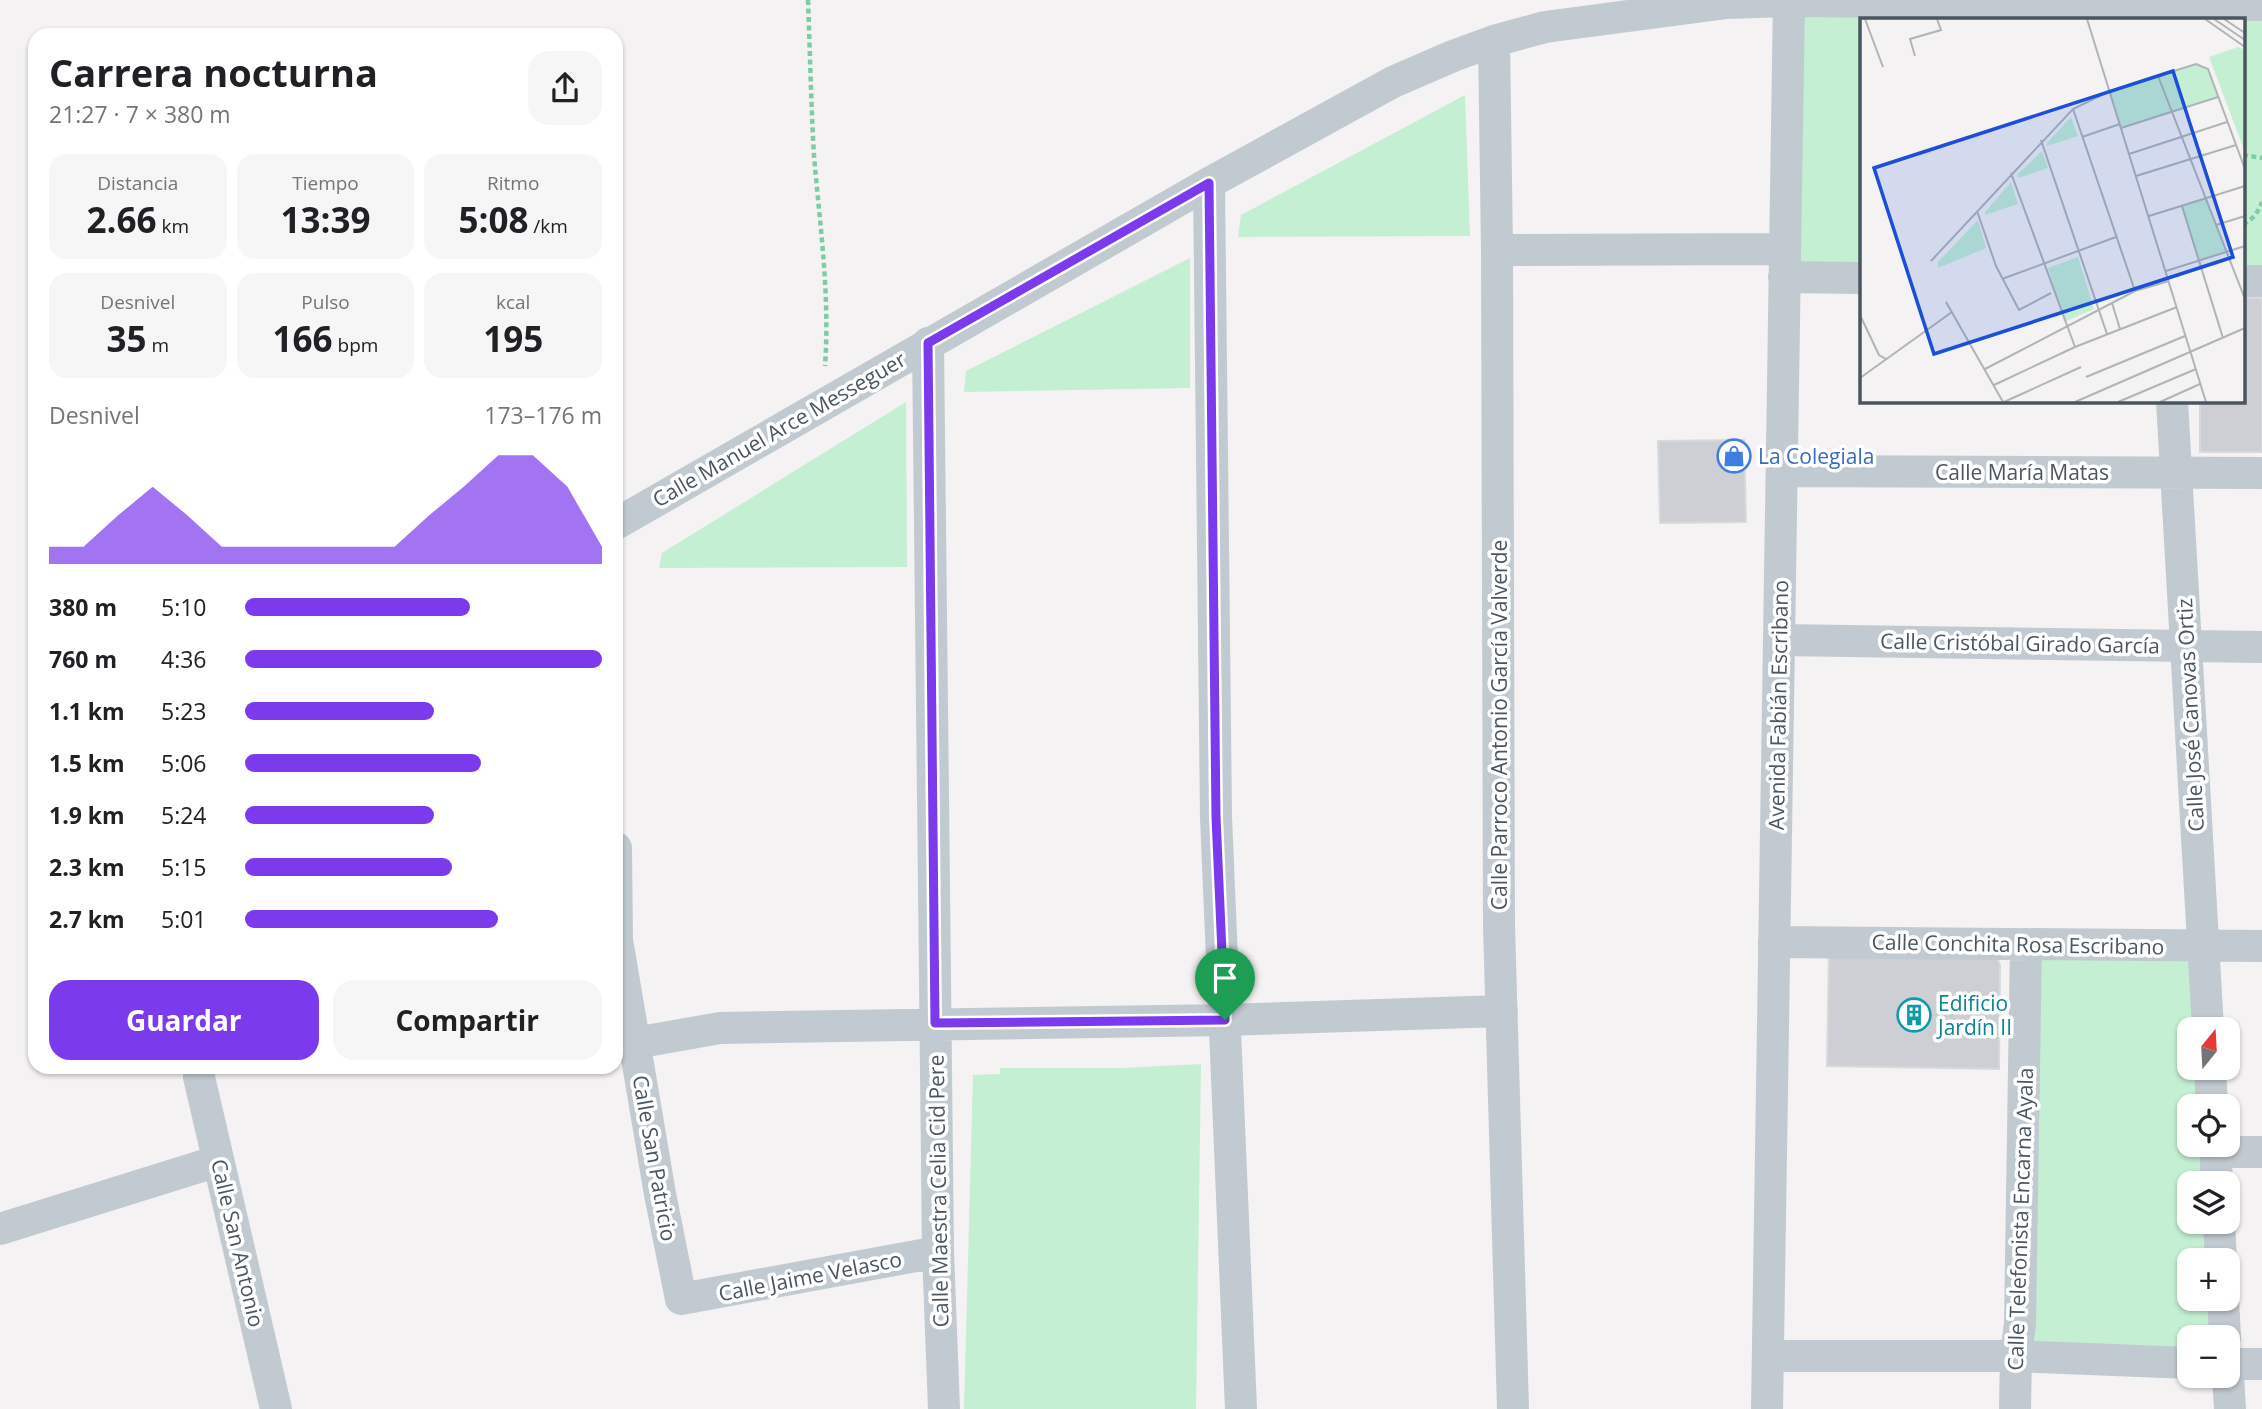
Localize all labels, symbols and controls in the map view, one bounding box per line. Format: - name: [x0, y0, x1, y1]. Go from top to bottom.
- inset map: [1860, 18, 2244, 402]
- text: Carrera nocturna: [49, 46, 378, 98]
- button: share: [528, 51, 602, 125]
- text: 21:27 · 7 × 380 m: [49, 98, 231, 130]
- text: Distancia: [97, 170, 178, 196]
- text: Tiempo: [292, 170, 359, 196]
- text: Ritmo: [487, 170, 539, 196]
- text: 2.66: [87, 196, 157, 243]
- text: 13:39: [280, 196, 371, 243]
- text: 5:08: [458, 196, 528, 243]
- text: km: [157, 213, 189, 239]
- text: /km: [528, 213, 568, 239]
- text: Desnivel: [100, 289, 175, 315]
- text: Pulso: [301, 289, 350, 315]
- text: kcal: [496, 289, 530, 315]
- text: 35: [107, 315, 147, 362]
- text: 166: [273, 315, 333, 362]
- text: 195: [483, 315, 543, 362]
- text: m: [147, 332, 169, 358]
- text: bpm: [333, 332, 378, 358]
- street label: Calle Manuel Arce Messeguer: [647, 345, 911, 513]
- text: Desnivel: [49, 399, 140, 431]
- text: 173–176 m: [484, 399, 602, 431]
- shop icon: La Colegiala: [1715, 437, 1753, 475]
- place label: La Colegiala: [1758, 442, 1874, 470]
- street label: Calle María Matas: [1935, 458, 2109, 486]
- street label: Calle Parroco Antonio García Valverde: [1485, 540, 1513, 910]
- street label: Avenida Fabián Escribano: [1762, 580, 1794, 830]
- text: 380 m: [49, 591, 117, 623]
- text: 5:10: [161, 591, 207, 623]
- street label: Calle José Canovas Ortiz: [2170, 597, 2210, 833]
- street label: Calle Cristóbal Girado García: [1880, 627, 2160, 659]
- text: 760 m: [49, 643, 117, 675]
- text: 4:36: [161, 643, 207, 675]
- text: 1.1 km: [49, 695, 125, 727]
- text: 5:23: [161, 695, 207, 727]
- text: 1.5 km: [49, 747, 125, 779]
- text: 5:06: [161, 747, 207, 779]
- text: 1.9 km: [49, 799, 125, 831]
- text: 5:24: [161, 799, 207, 831]
- text: 2.3 km: [49, 851, 125, 883]
- text: 5:15: [161, 851, 207, 883]
- text: 2.7 km: [49, 903, 125, 935]
- text: 5:01: [161, 903, 207, 935]
- street label: Calle Conchita Rosa Escribano: [1871, 927, 2165, 961]
- pin: [1195, 948, 1255, 1020]
- icon: arrive: [1206, 959, 1244, 997]
- button: Guardar: [49, 980, 319, 1060]
- button: Compartir: [333, 980, 602, 1060]
- place label: Edificio Jardín II: [1936, 989, 2012, 1041]
- building icon: Edificio Jardín II: [1895, 996, 1933, 1034]
- north arrow: [2177, 1017, 2240, 1080]
- map controls: [2177, 1017, 2240, 1388]
- street label: Calle Maestra Celia Cid Pere: [922, 1054, 954, 1328]
- street label: Calle Telefonista Encarna Ayala: [2001, 1067, 2039, 1371]
- street label: Calle San Patricio: [627, 1073, 683, 1243]
- button: locate: [2177, 1094, 2240, 1157]
- street label: Calle San Antonio: [205, 1156, 271, 1330]
- button: layers: [2177, 1171, 2240, 1234]
- street label: Calle Jaime Velasco: [716, 1245, 904, 1307]
- button: +: [2177, 1248, 2240, 1311]
- button: −: [2177, 1325, 2240, 1388]

